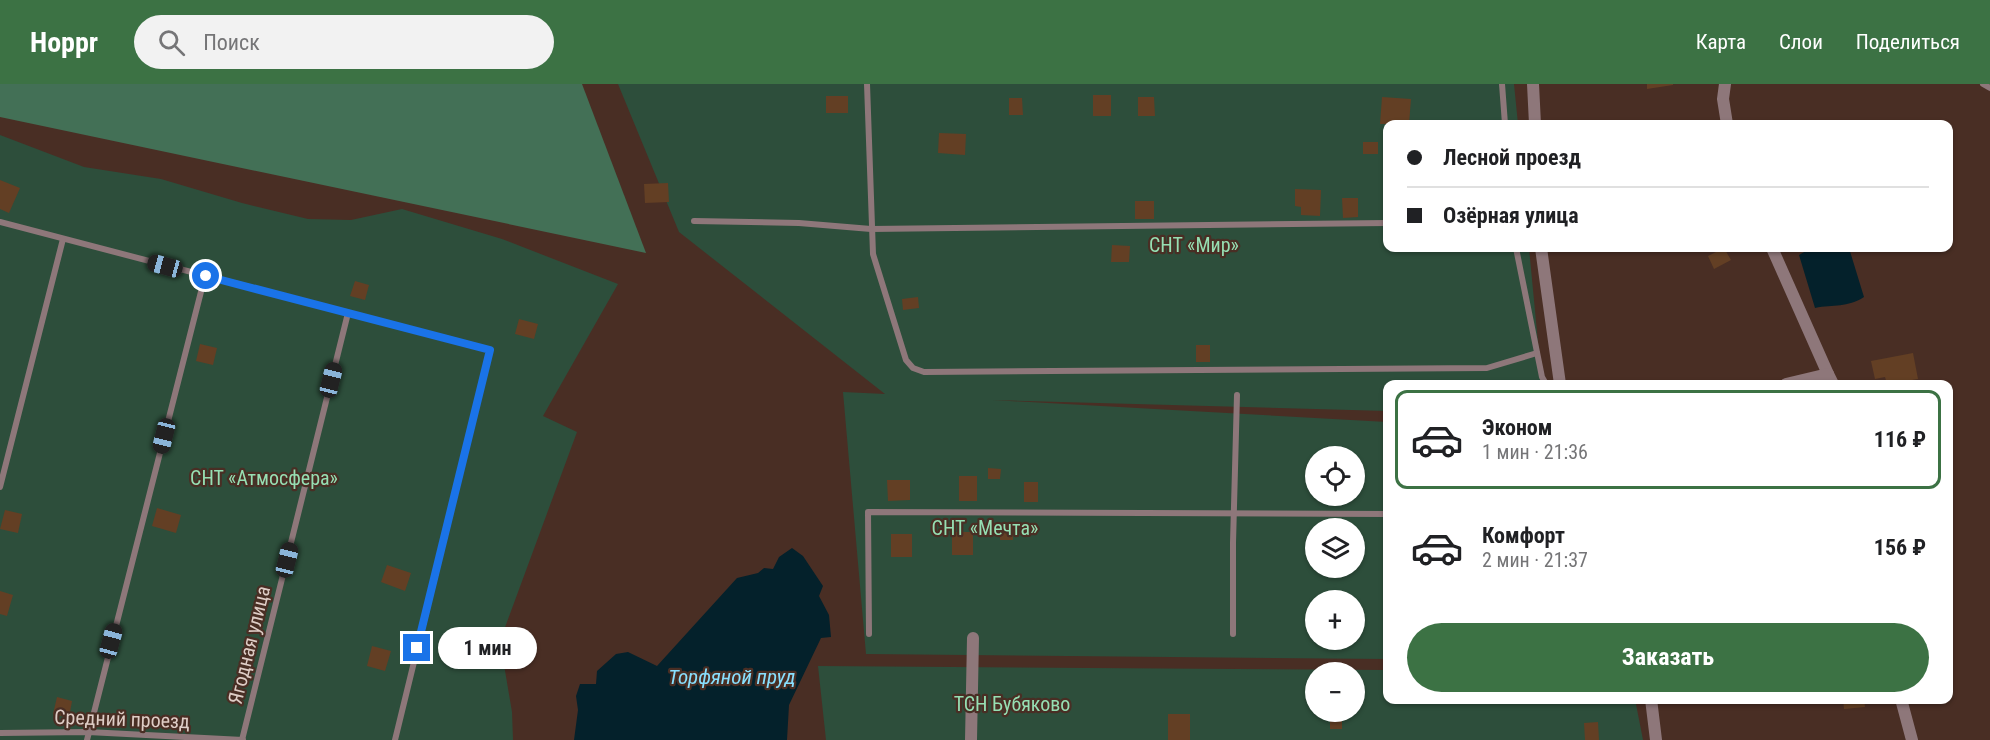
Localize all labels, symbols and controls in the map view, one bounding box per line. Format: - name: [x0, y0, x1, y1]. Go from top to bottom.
- search box: [134, 15, 554, 69]
- text: Hoppr: [30, 26, 98, 59]
- icon: search: [155, 26, 188, 59]
- text: Поиск: [203, 30, 260, 55]
- text: Карта: [1696, 30, 1746, 54]
- text: Слои: [1779, 30, 1823, 54]
- text: Поделиться: [1856, 30, 1960, 54]
- text: Лесной проезд: [1443, 145, 1581, 170]
- text: Озёрная улица: [1443, 203, 1579, 228]
- park label: СНТ «Мир»: [1149, 233, 1239, 257]
- car: [145, 253, 185, 279]
- route start: [192, 262, 219, 289]
- car: [318, 360, 344, 400]
- icon: car: [1410, 413, 1464, 467]
- text: Эконом: [1482, 415, 1552, 440]
- car: [151, 416, 177, 456]
- text: 116 ₽: [1874, 427, 1926, 452]
- text: 1 мин · 21:36: [1482, 440, 1588, 464]
- map controls: [1305, 446, 1365, 722]
- button: locate: [1305, 446, 1365, 506]
- park label: СНТ «Атмосфера»: [190, 466, 338, 490]
- park label: СНТ «Мечта»: [932, 516, 1038, 540]
- button: layers: [1305, 518, 1365, 578]
- icon: car: [1410, 521, 1464, 575]
- text: Комфорт: [1482, 523, 1565, 548]
- text: 156 ₽: [1874, 535, 1926, 560]
- car: [274, 540, 300, 580]
- text: 2 мин · 21:37: [1482, 548, 1588, 572]
- street label: Ягодная улица: [223, 583, 275, 707]
- button: +: [1305, 590, 1365, 650]
- car: [98, 621, 124, 661]
- button: Заказать: [1407, 623, 1929, 692]
- callout: 1 мин: [438, 627, 537, 669]
- route end: [403, 634, 430, 661]
- text: 1 мин: [464, 636, 511, 660]
- button: −: [1305, 662, 1365, 722]
- water label: Торфяной пруд: [668, 665, 796, 689]
- park label: ТСН Бубяково: [954, 692, 1070, 716]
- street label: Средний проезд: [54, 705, 190, 733]

